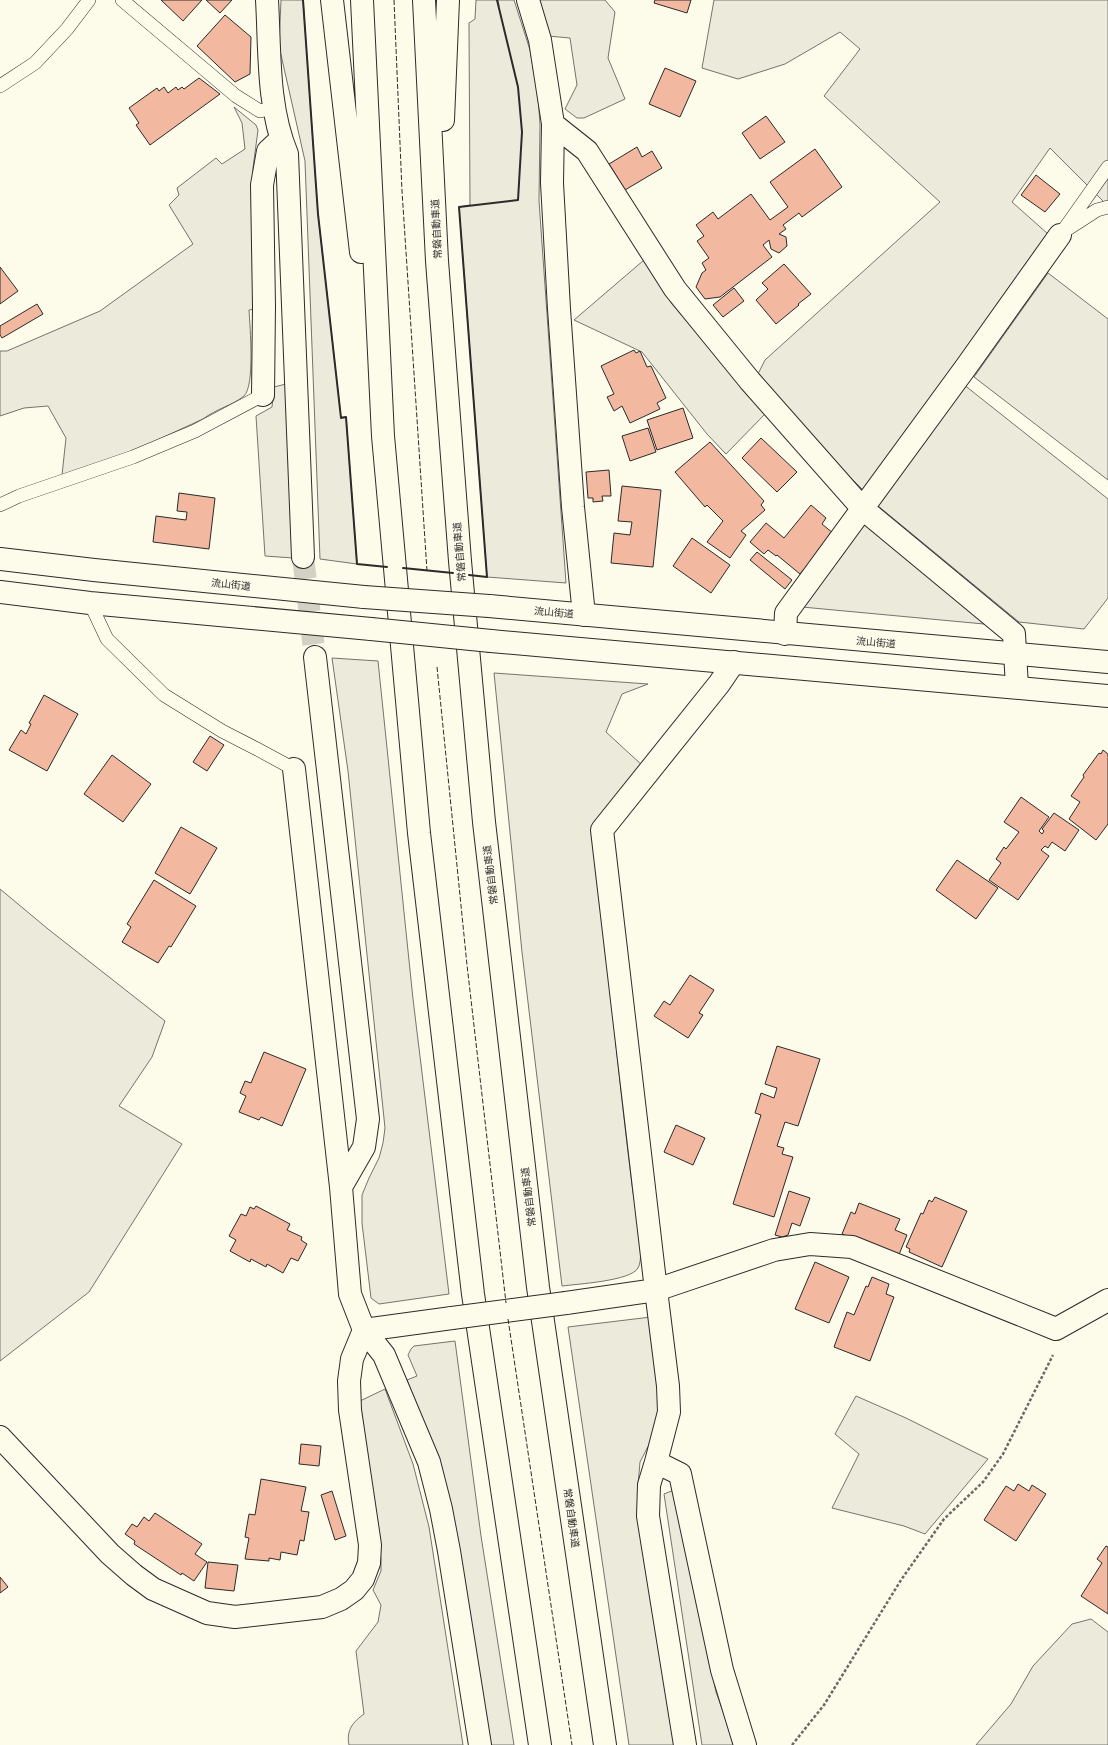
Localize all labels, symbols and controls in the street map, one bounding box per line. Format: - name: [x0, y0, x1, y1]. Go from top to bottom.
- street label: 常磐自動車道: [428, 199, 444, 259]
- street label: 常磐自動車道: [450, 522, 468, 582]
- street label: 流山街道: [210, 576, 252, 592]
- street label: 流山街道: [534, 604, 574, 620]
- street label: 流山街道: [856, 634, 896, 650]
- street label: 常磐自動車道: [480, 844, 500, 906]
- street label: 常磐自動車道: [518, 1166, 538, 1228]
- street label: 常磐自動車道: [562, 1487, 582, 1549]

